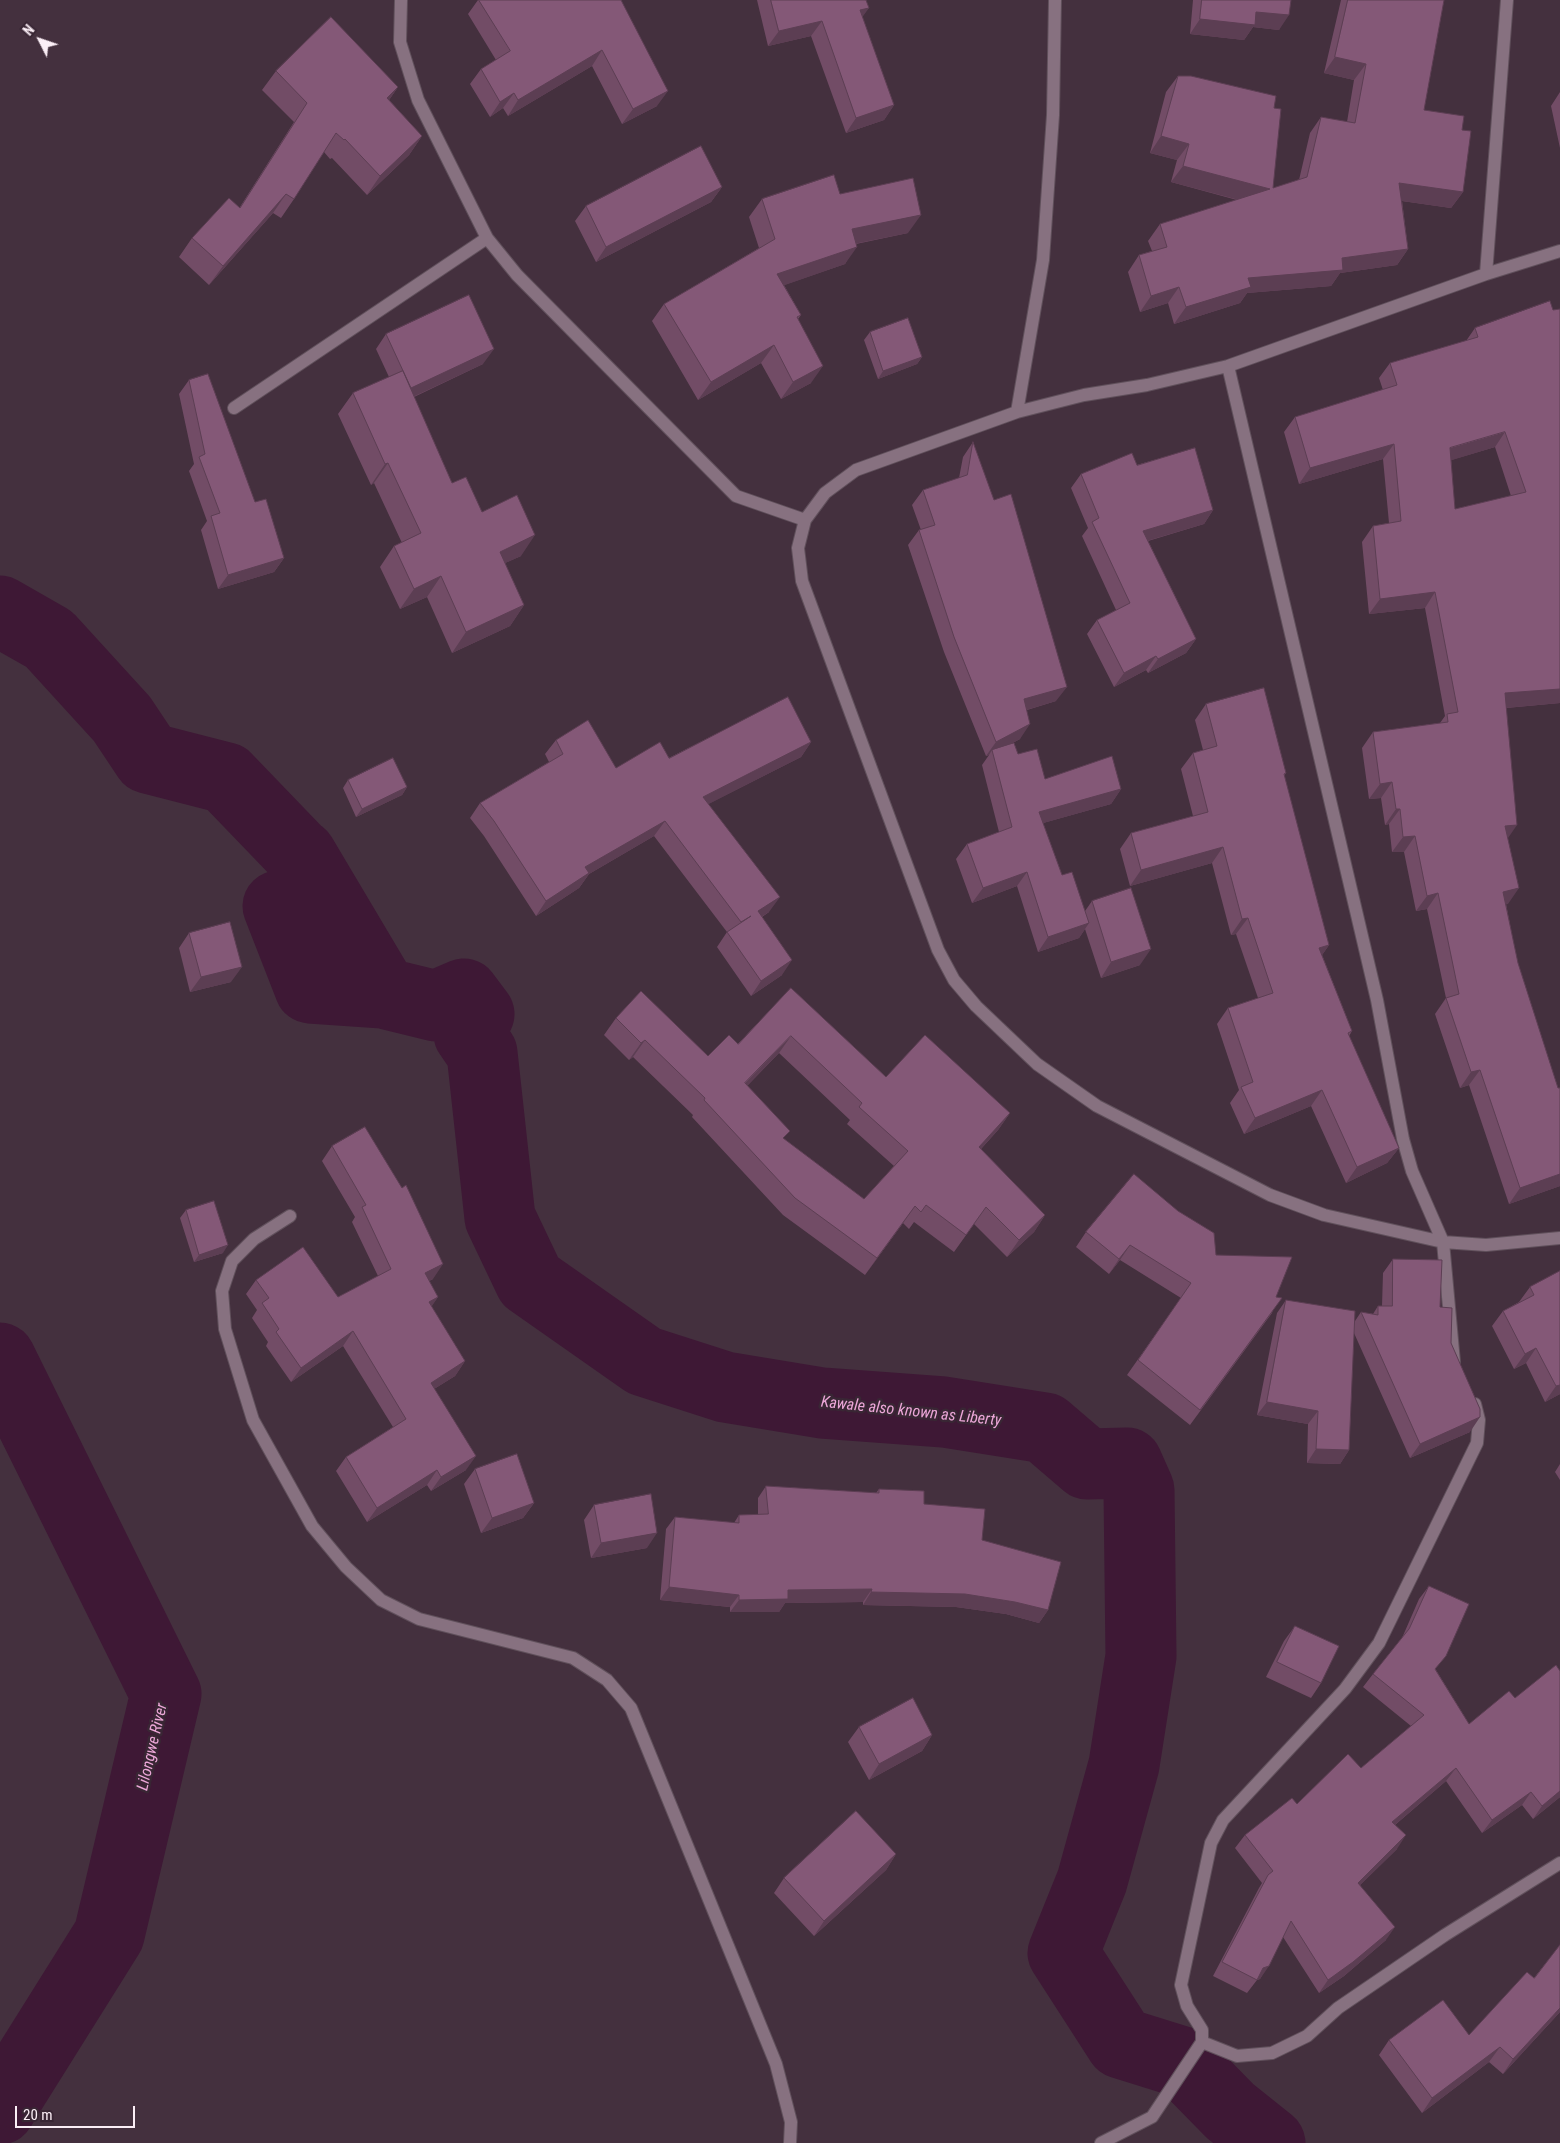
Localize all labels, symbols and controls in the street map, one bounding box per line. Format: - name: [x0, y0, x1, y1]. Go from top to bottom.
- north arrow: [15, 15, 65, 65]
- text: N: [20, 22, 38, 39]
- water label: Kawale also known as Liberty: [820, 1393, 1002, 1431]
- water label: Lilongwe River: [134, 1702, 172, 1792]
- scale bar: [18, 2096, 138, 2128]
- text: 20 m: [23, 2106, 53, 2124]

